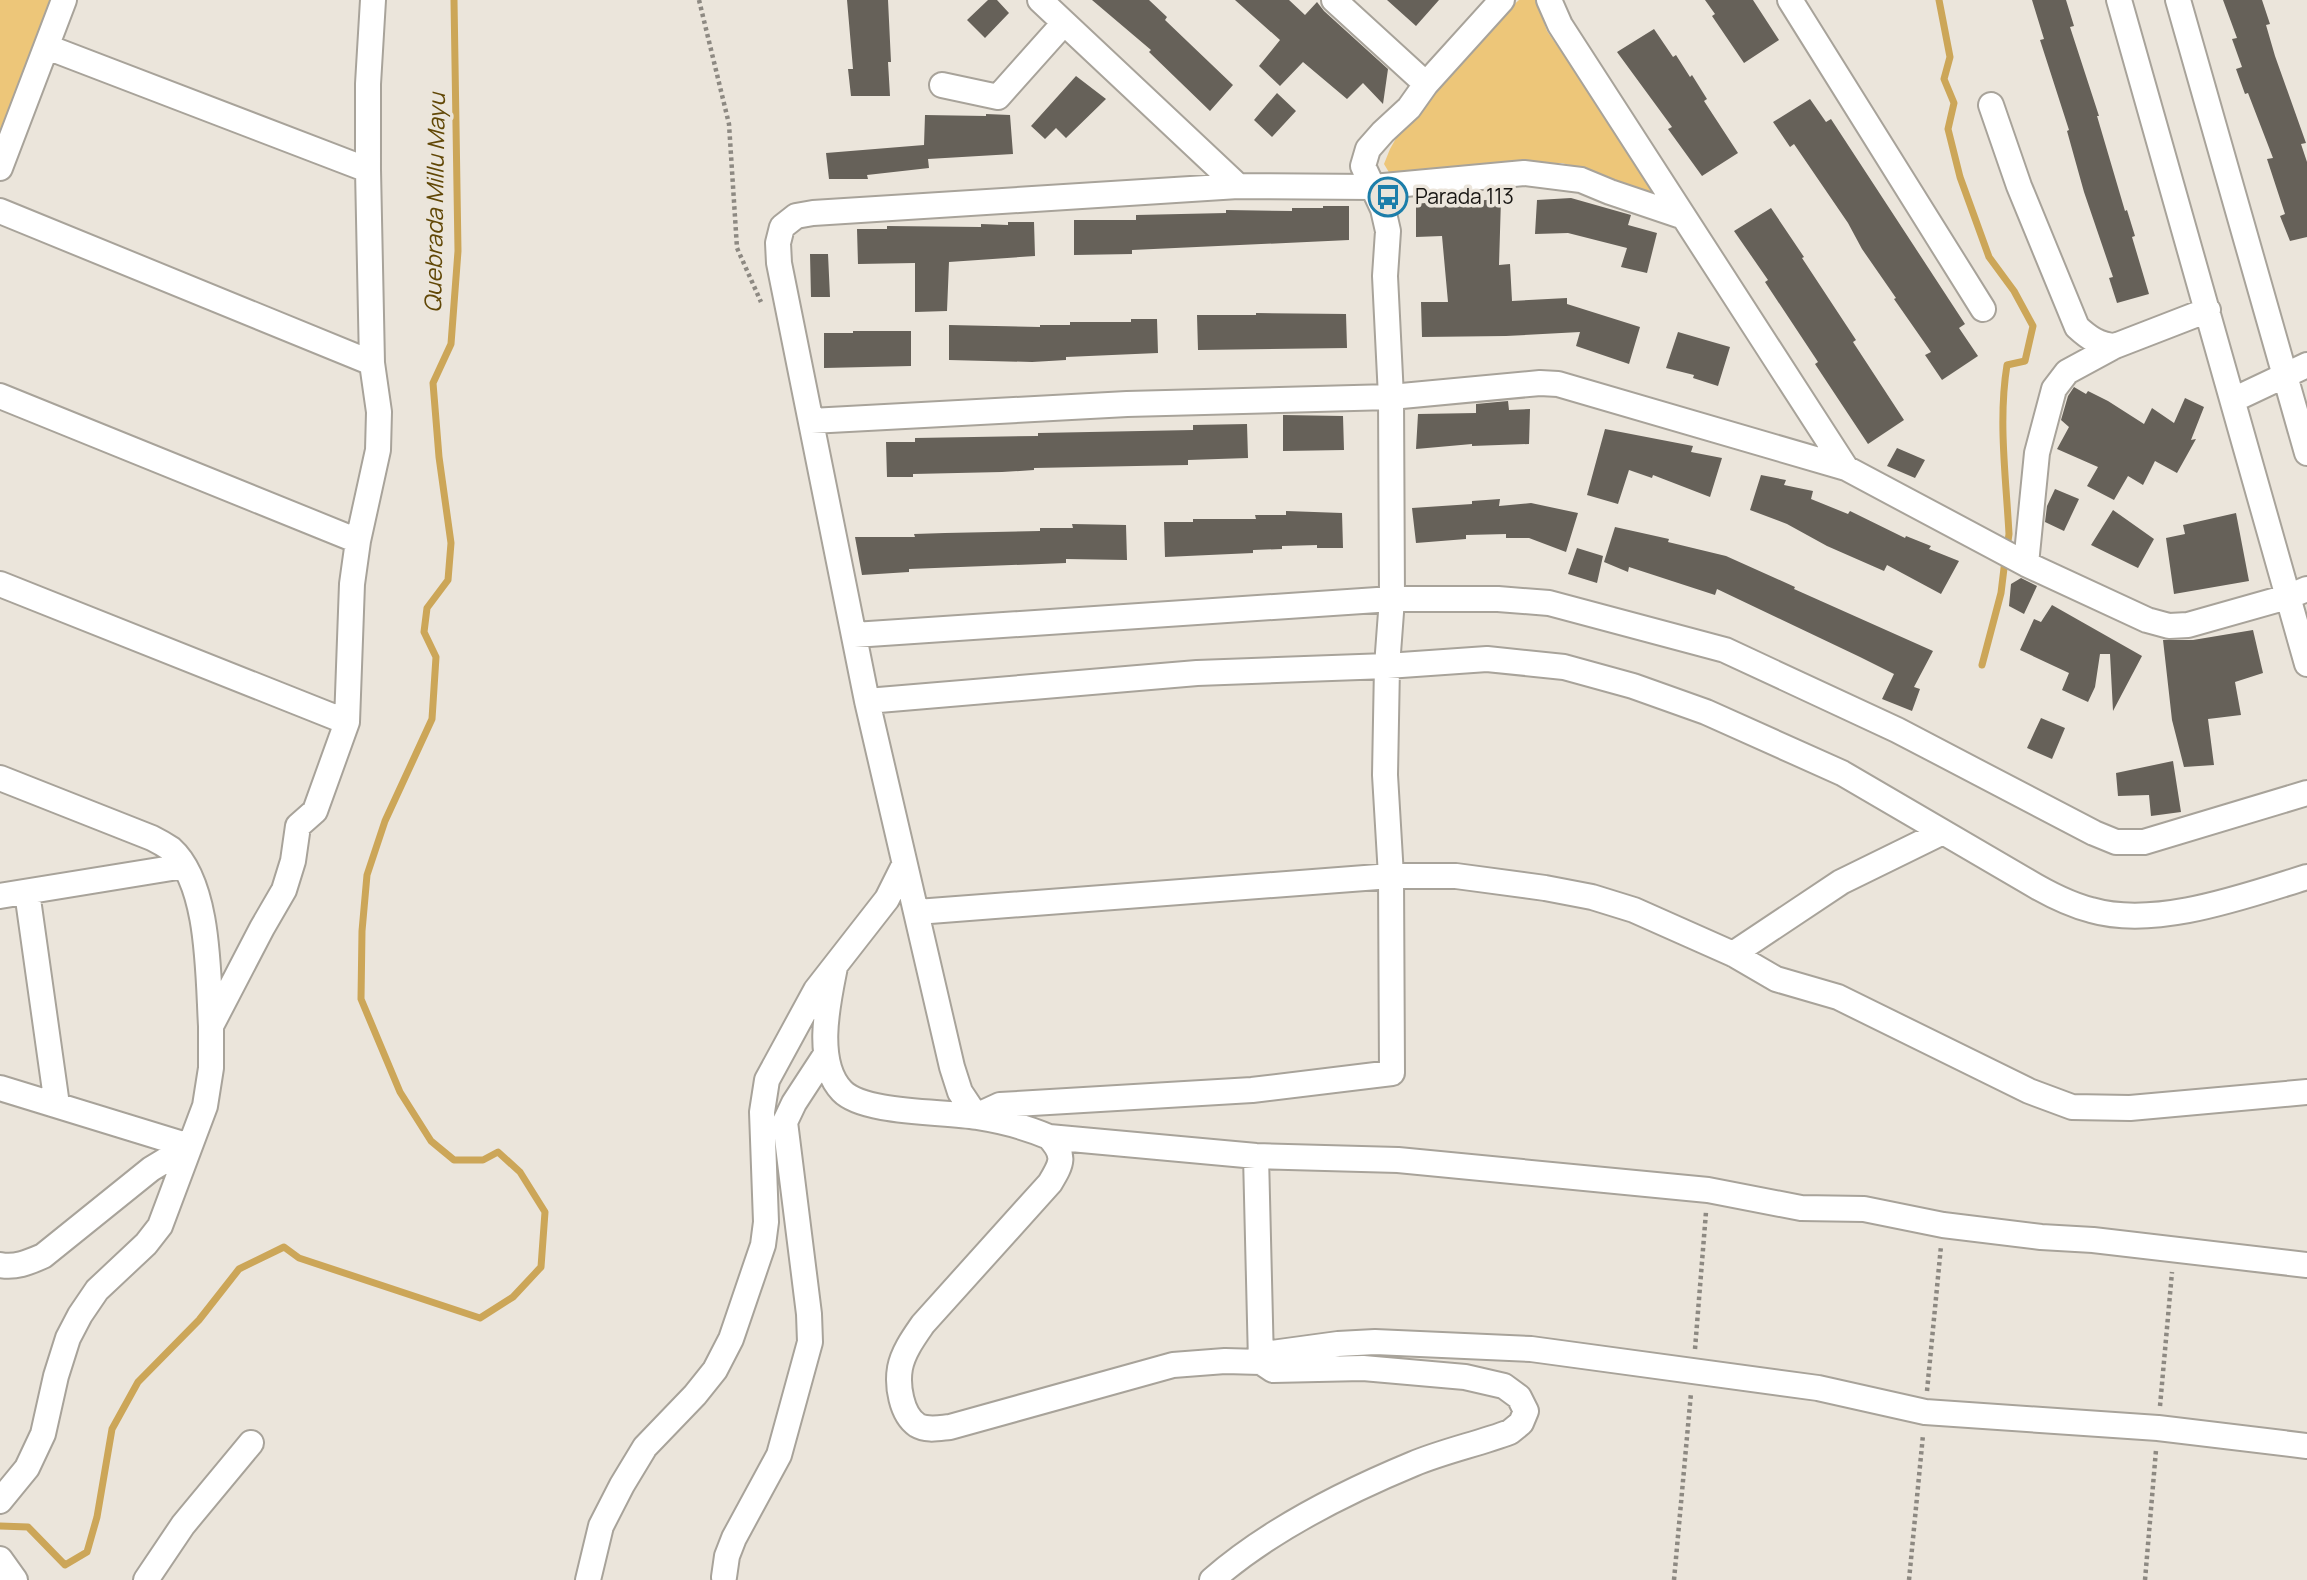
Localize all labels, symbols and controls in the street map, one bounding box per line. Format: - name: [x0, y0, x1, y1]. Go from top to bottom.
- water label: Quebrada Millu Mayu: [416, 90, 452, 313]
- bus stop icon: Parada 113: [1367, 176, 1409, 218]
- place label: Parada 113: [1415, 182, 1514, 210]

